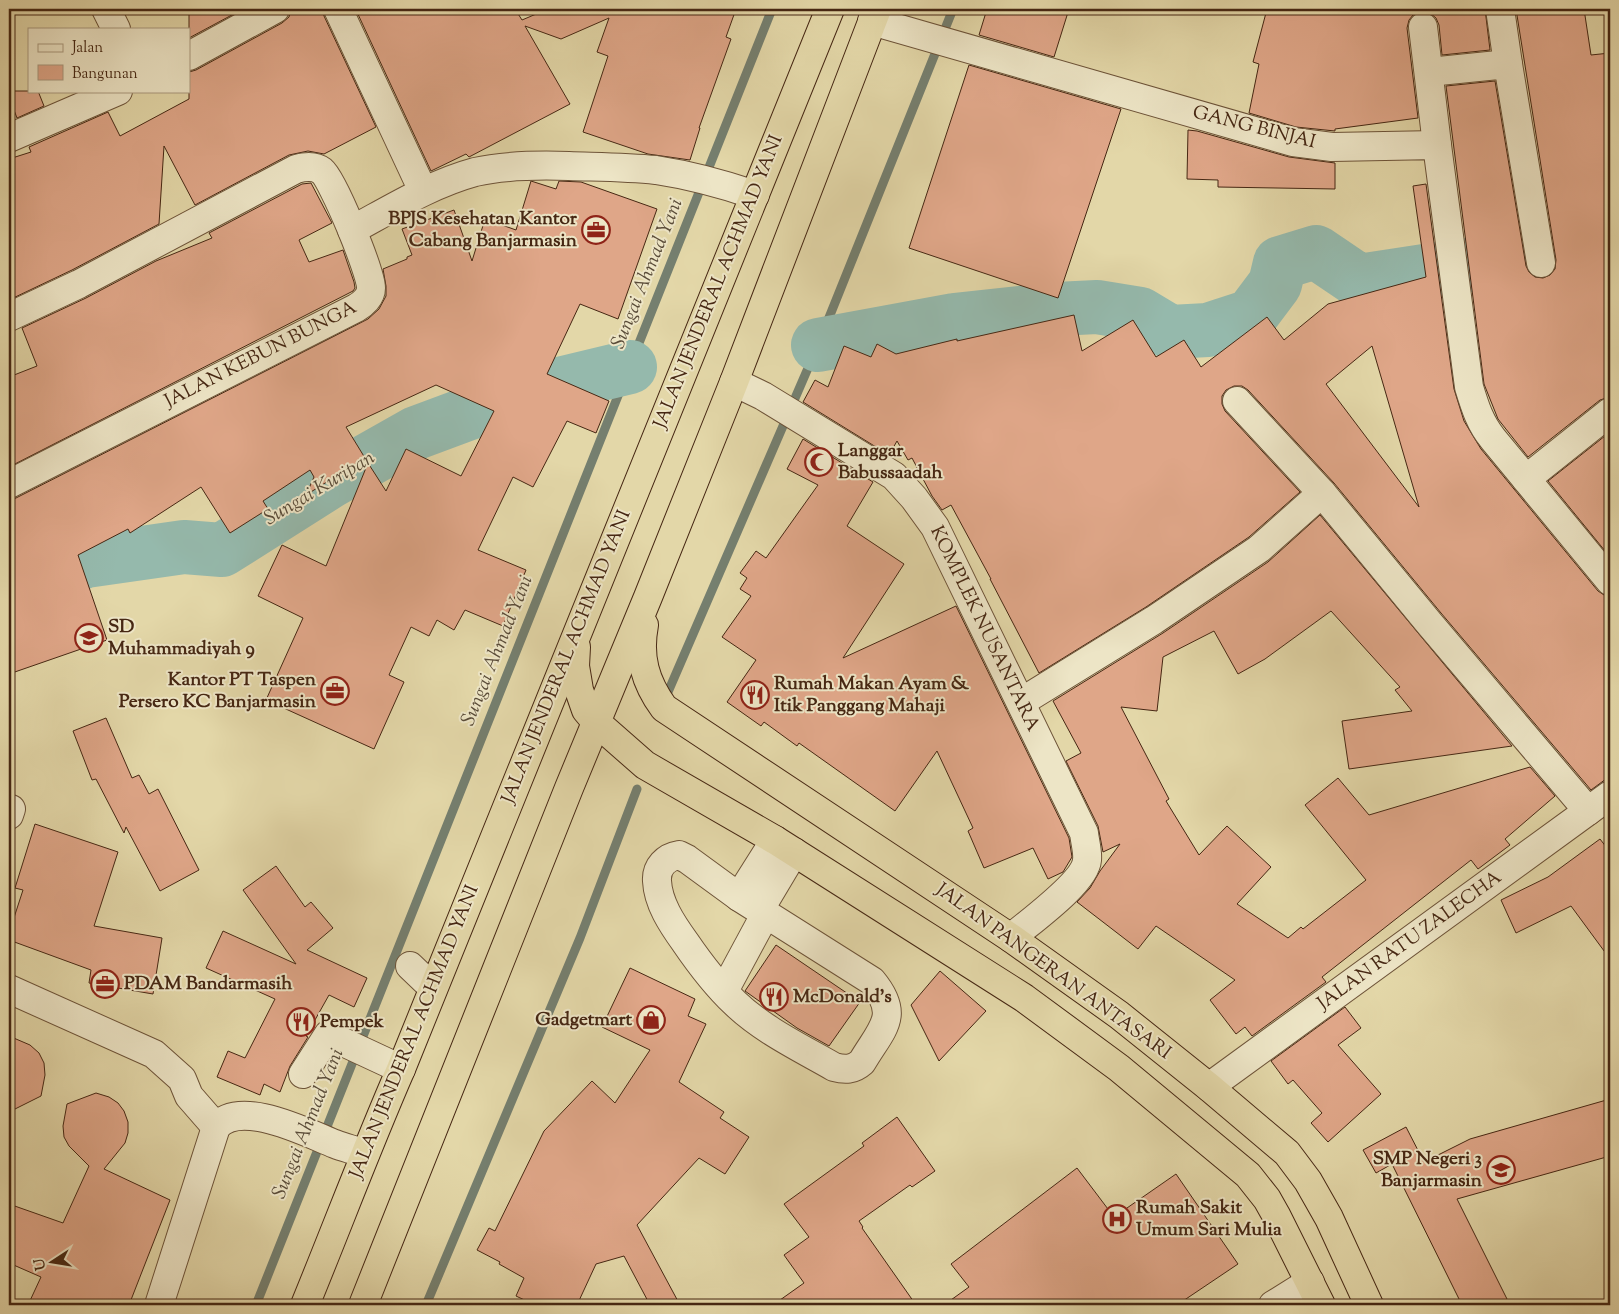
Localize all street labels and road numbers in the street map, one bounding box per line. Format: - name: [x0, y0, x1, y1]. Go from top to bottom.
- street label: GANG BINJAI: [1189, 100, 1319, 156]
- street label: JALAN JENDERAL ACHMAD YANI: [647, 131, 790, 434]
- street label: JALAN KEBUN BUNGA: [159, 294, 362, 416]
- street label: JALAN JENDERAL ACHMAD YANI: [495, 506, 638, 809]
- street label: KOMPLEK NUSANTARA: [922, 522, 1046, 737]
- street label: JALAN RATU ZALECHA: [1311, 864, 1508, 1018]
- street label: JALAN PANGERAN ANTASARI: [929, 877, 1176, 1067]
- street label: JALAN JENDERAL ACHMAD YANI: [343, 881, 486, 1184]

